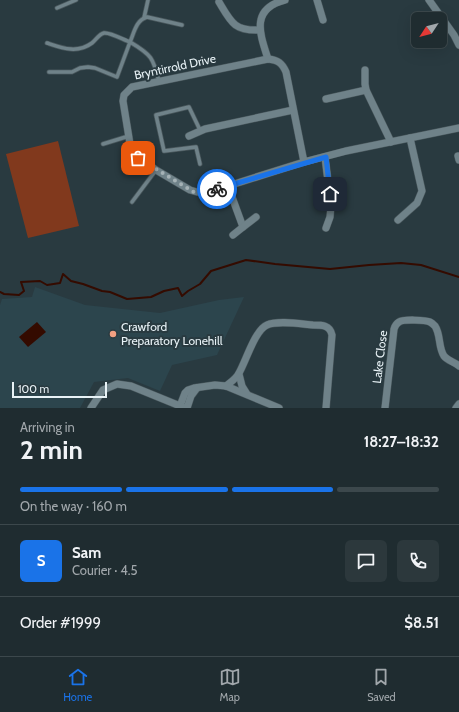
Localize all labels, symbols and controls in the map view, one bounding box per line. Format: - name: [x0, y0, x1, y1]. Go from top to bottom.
- north arrow: [411, 12, 447, 48]
- map controls: [411, 12, 447, 48]
- street label: Bryntirrold Drive: [133, 51, 217, 82]
- pin: [121, 141, 155, 175]
- icon: bag: [127, 147, 149, 169]
- courier: [197, 169, 237, 209]
- pin: [313, 177, 347, 211]
- icon: bike: [206, 178, 228, 200]
- icon: home: [319, 183, 341, 205]
- place label: Crawford Preparatory Lonehill: [121, 319, 223, 348]
- marker: Crawford Preparatory Lonehill: [108, 329, 118, 339]
- street label: Lake Close: [369, 329, 390, 384]
- scale bar: [12, 380, 107, 399]
- text: 100 m: [18, 382, 49, 396]
- text: Arriving in: [20, 419, 75, 435]
- text: 18:27–18:32: [364, 433, 439, 451]
- text: 2 min: [20, 434, 83, 466]
- text: On the way · 160 m: [20, 498, 127, 514]
- button: chat: [345, 540, 387, 582]
- button: phone: [397, 540, 439, 582]
- text: Sam: [72, 544, 101, 562]
- text: S: [37, 552, 45, 570]
- text: Courier · 4.5: [72, 562, 137, 578]
- text: Order #1999: [20, 614, 101, 632]
- text: $8.51: [404, 614, 439, 632]
- tab: Home: [63, 666, 92, 704]
- tab: Map: [219, 666, 241, 704]
- tab: Saved: [367, 666, 396, 704]

